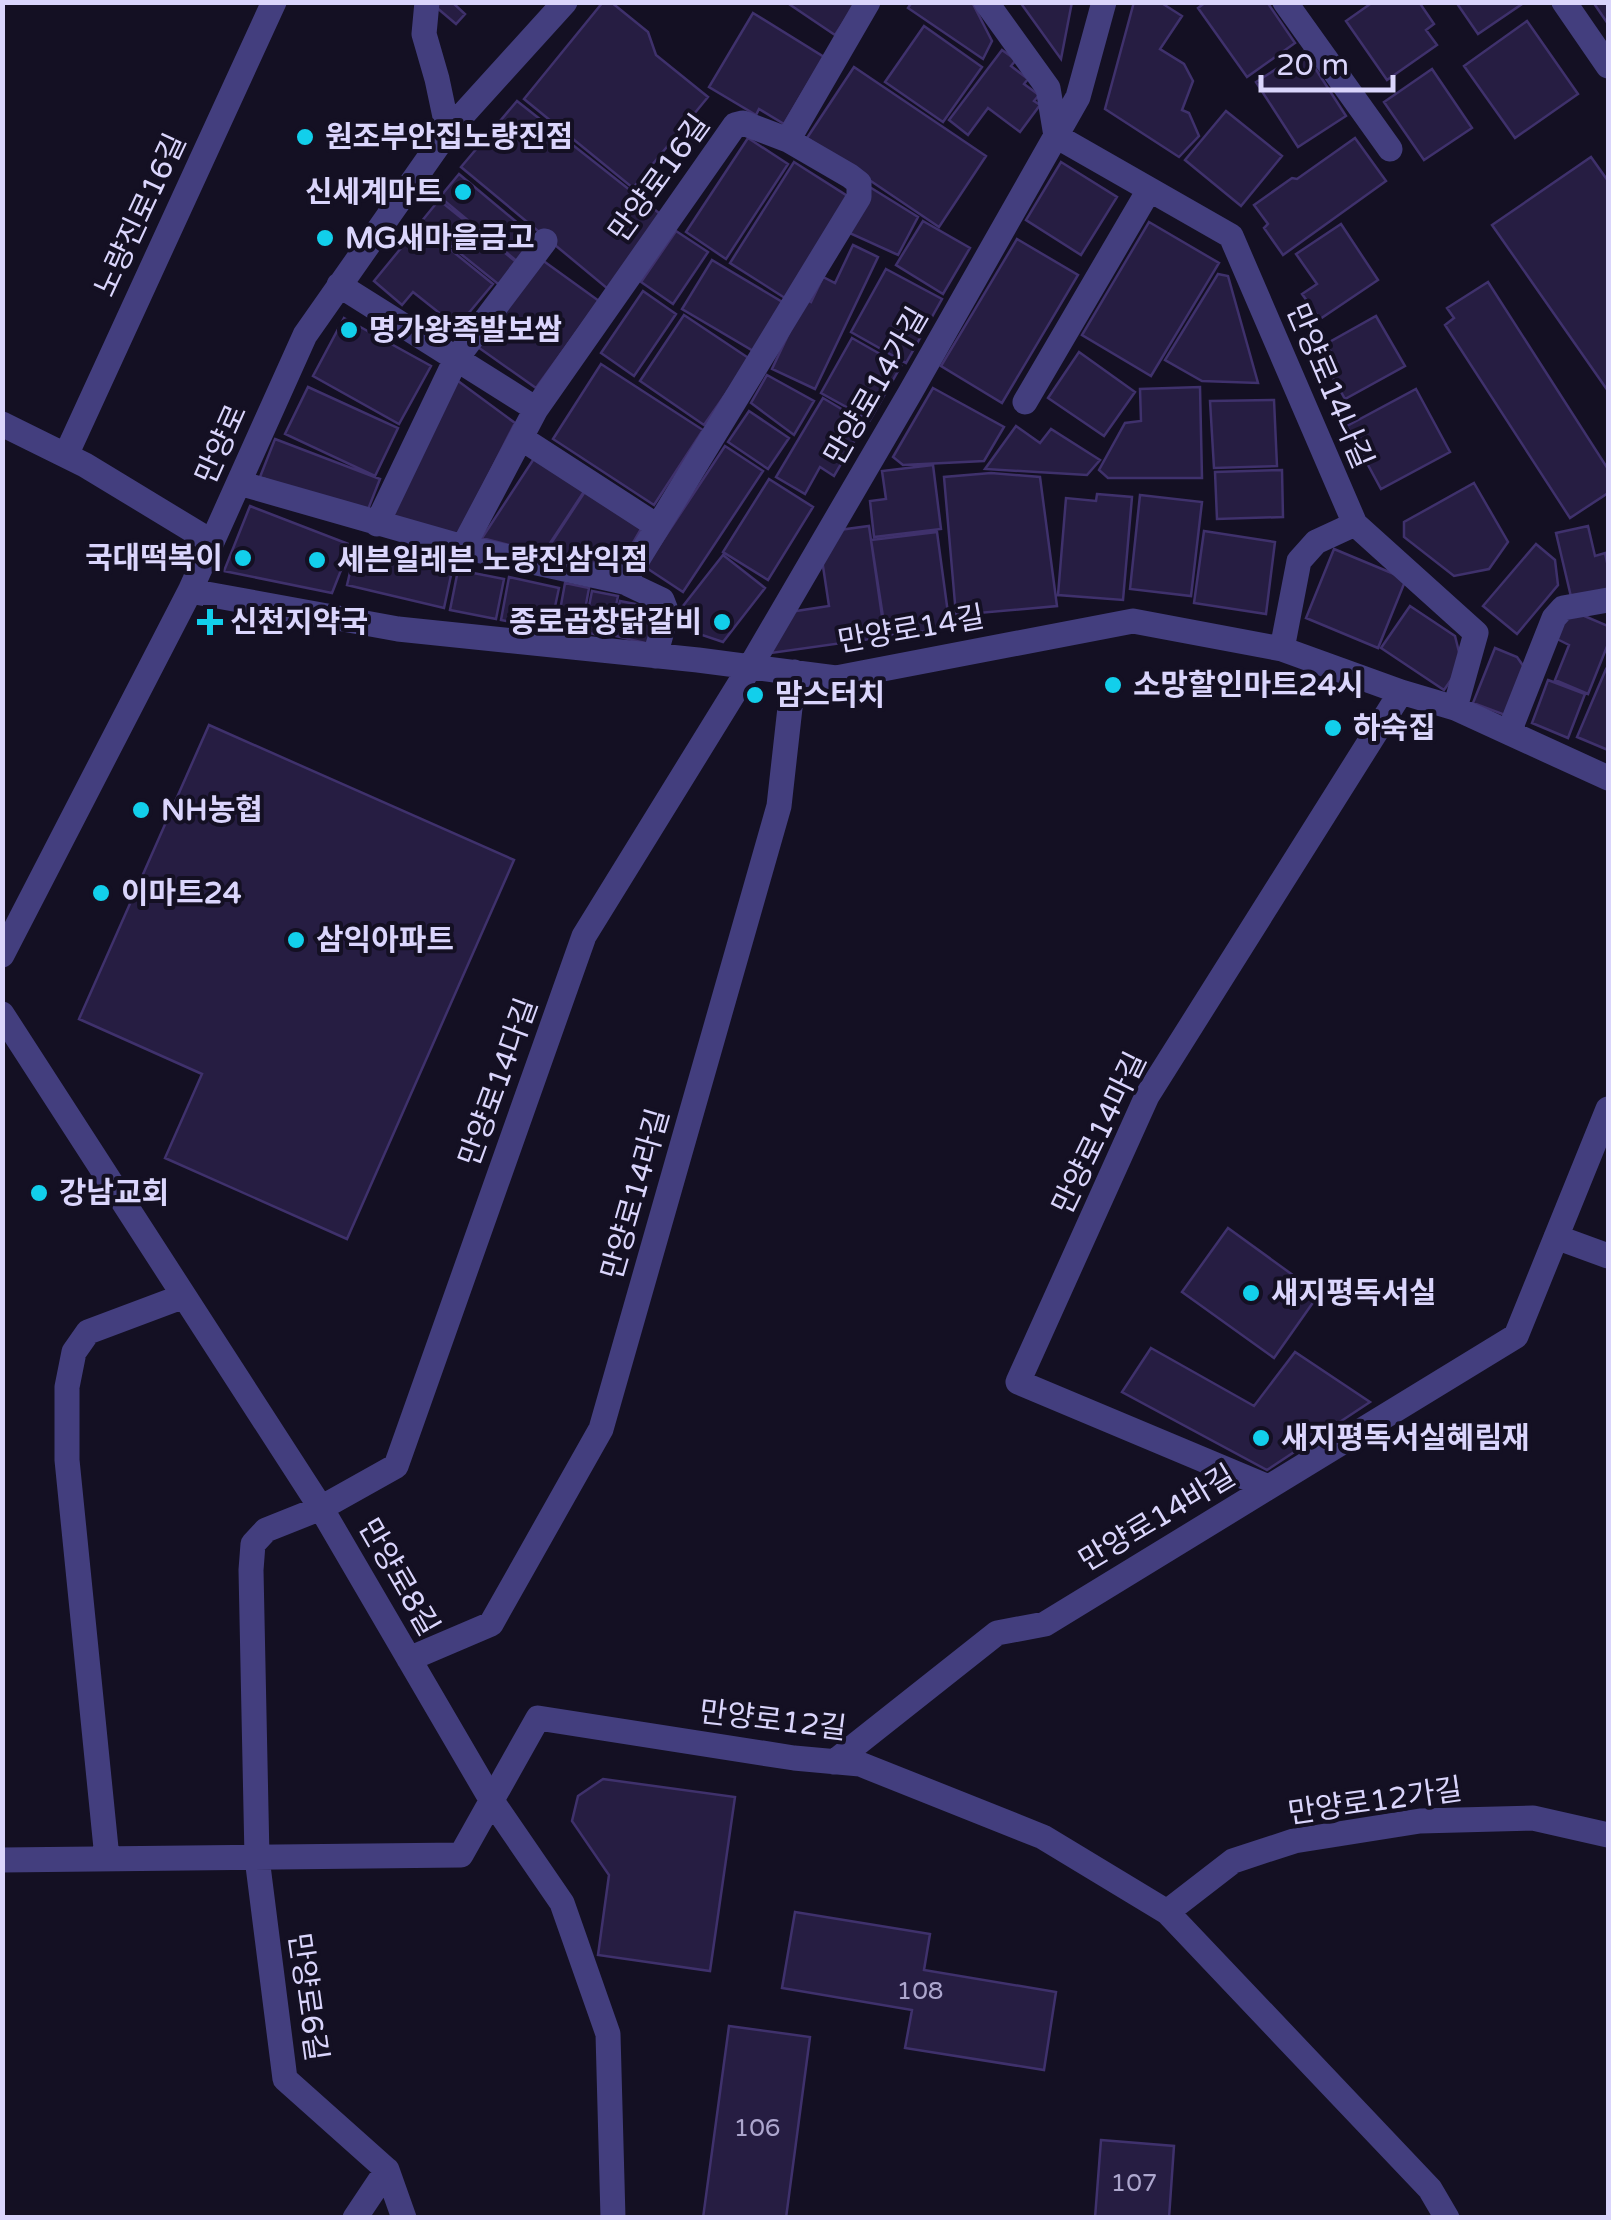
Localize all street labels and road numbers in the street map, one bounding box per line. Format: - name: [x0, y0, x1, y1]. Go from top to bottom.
- street label: 만양로16길: [601, 108, 718, 249]
- street label: 노량진로16길: [87, 128, 194, 303]
- street label: 만양로14나길: [1278, 298, 1381, 474]
- street label: 만양로14가길: [816, 301, 936, 472]
- street label: 만양로: [188, 399, 255, 490]
- street label: 만양로14길: [835, 598, 987, 661]
- street label: 만양로14다길: [451, 993, 546, 1171]
- street label: 만양로14마길: [1044, 1046, 1155, 1220]
- street label: 만양로14라길: [593, 1105, 677, 1284]
- street label: 만양로14바길: [1072, 1457, 1242, 1580]
- street label: 만양로8길: [350, 1512, 447, 1642]
- street label: 만양로12길: [697, 1693, 849, 1748]
- street label: 만양로12가길: [1286, 1771, 1465, 1832]
- street label: 만양로6길: [280, 1930, 335, 2064]

